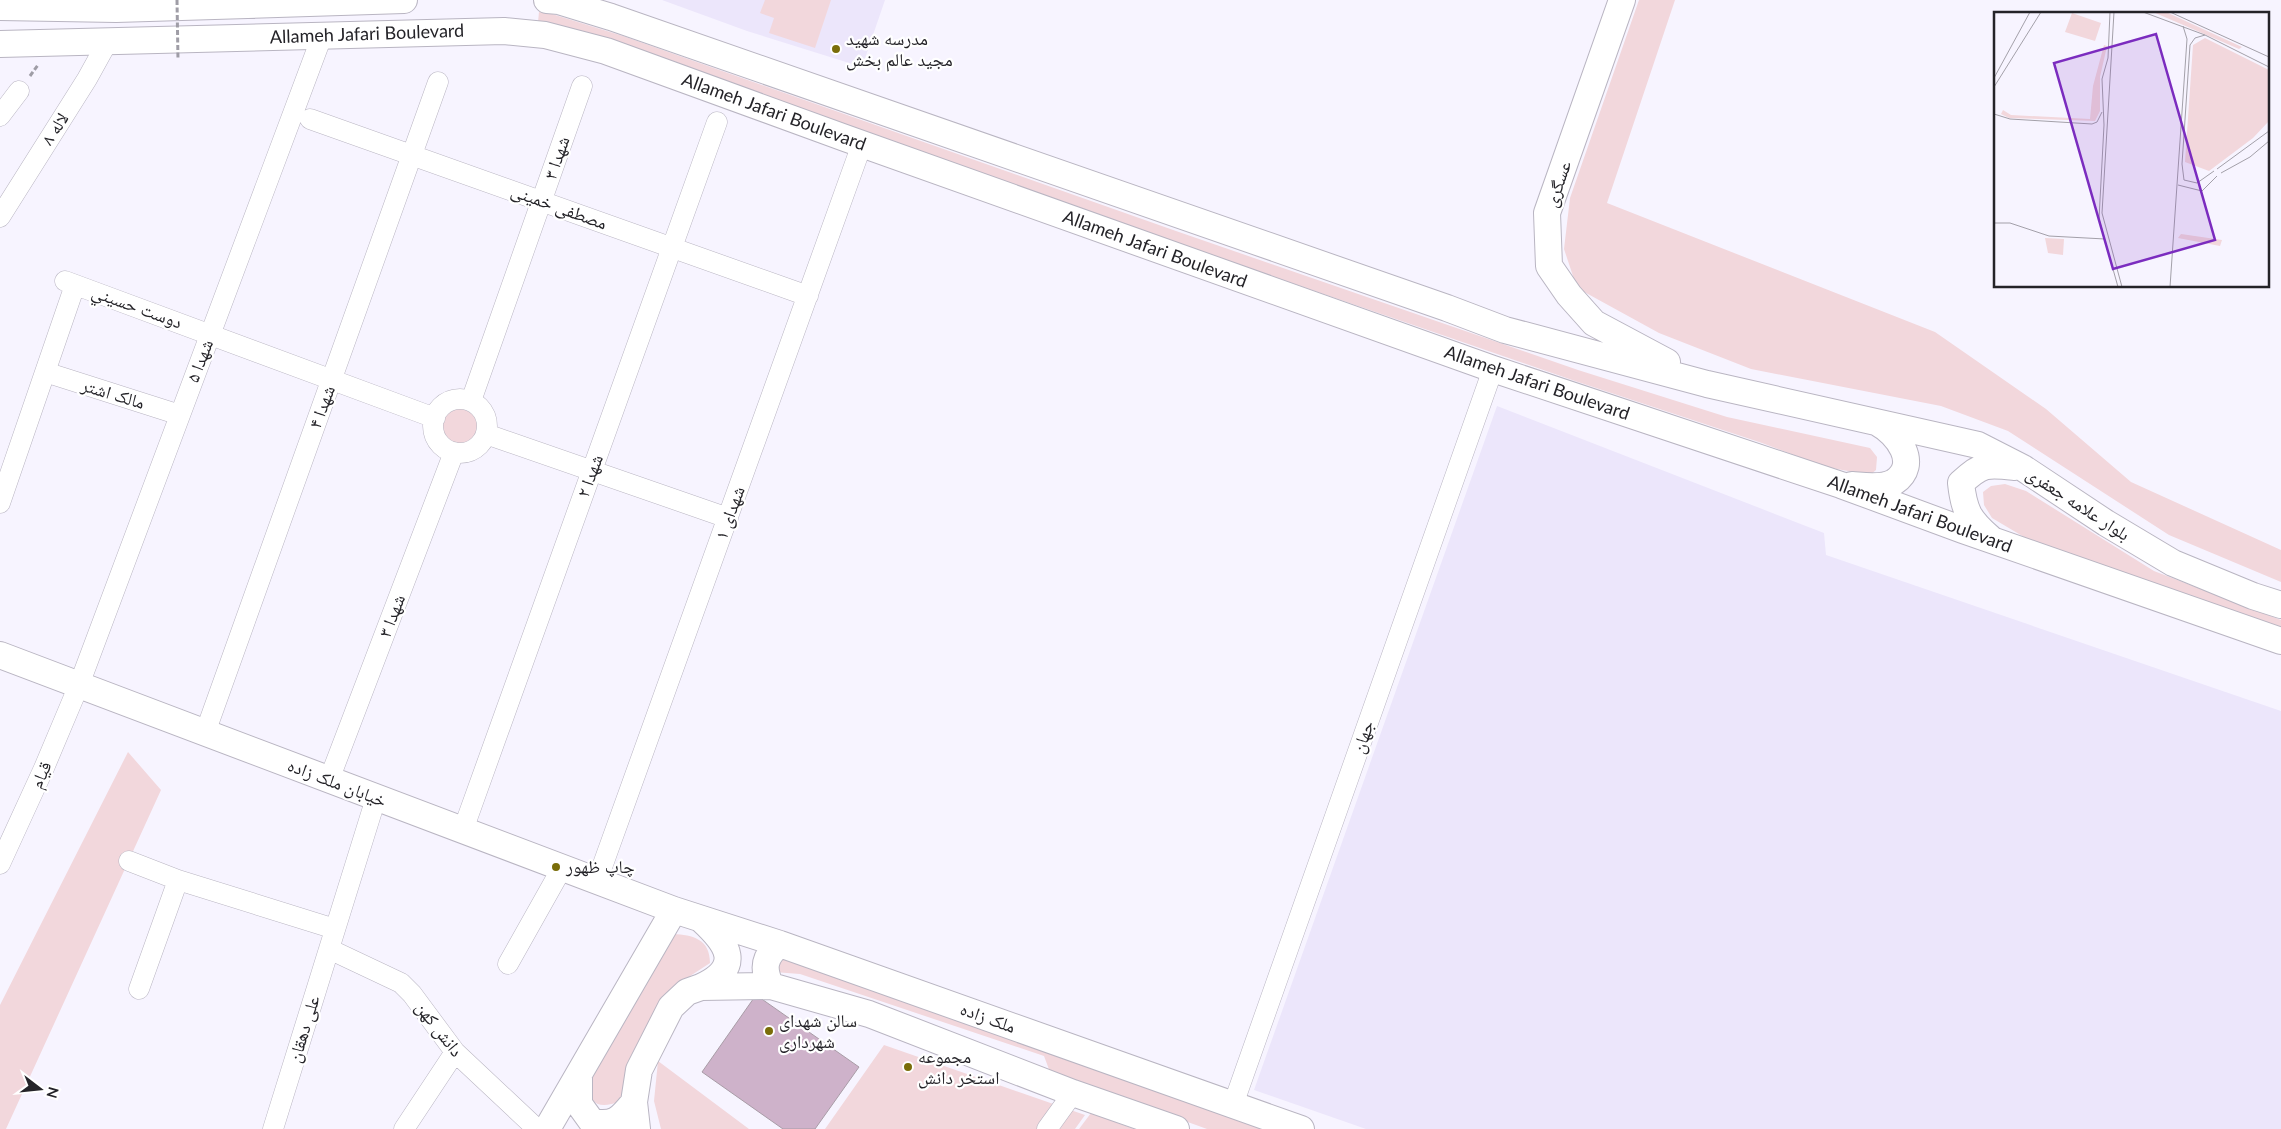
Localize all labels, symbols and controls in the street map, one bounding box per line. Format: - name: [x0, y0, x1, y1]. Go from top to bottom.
- inset map: [1994, 12, 2268, 288]
- street label: Allameh Jafari Boulevard: [269, 19, 464, 47]
- place label: مدرسه شهید مجید عالم بخش: [846, 27, 953, 72]
- marker: مدرسه شهید مجید عالم بخش: [830, 43, 842, 55]
- street label: Allameh Jafari Boulevard: [679, 67, 869, 155]
- street label: لاله ۸: [36, 108, 73, 149]
- street label: شهدا ۳: [538, 133, 574, 182]
- street label: عسگری: [1539, 158, 1576, 210]
- street label: مصطفی خمینی: [508, 179, 610, 235]
- street label: Allameh Jafari Boulevard: [1060, 204, 1250, 292]
- street label: دوست حسيني: [88, 280, 186, 337]
- street label: شهدا ۵: [181, 336, 217, 385]
- street label: Allameh Jafari Boulevard: [1442, 340, 1633, 424]
- street label: مالک اشتر: [78, 373, 148, 413]
- street label: شهدا ۴: [303, 382, 339, 431]
- street label: شهدا ۲: [571, 451, 607, 500]
- street label: بلوار علامه جعفری: [2022, 462, 2134, 546]
- street label: Allameh Jafari Boulevard: [1825, 469, 2015, 557]
- street label: شهدای ۱: [709, 483, 750, 543]
- street label: شهدا ۳: [373, 591, 409, 640]
- street label: جهان: [1346, 717, 1379, 756]
- street label: خیابان ملک زاده: [284, 753, 390, 812]
- street label: قیام: [24, 758, 58, 792]
- place label: چاپ ظهور: [565, 855, 635, 878]
- marker: چاپ ظهور: [550, 861, 562, 873]
- street label: علی دهقان: [282, 992, 325, 1065]
- street label: دانش کهن: [410, 996, 468, 1061]
- street label: ملک زاده: [958, 997, 1019, 1037]
- place label: سالن شهدای شهرداری: [779, 1009, 857, 1053]
- marker: سالن شهدای شهرداری: [763, 1025, 775, 1037]
- place label: مجموعه استخر دانش: [918, 1045, 999, 1089]
- marker: مجموعه استخر دانش: [902, 1061, 914, 1073]
- north arrow: [15, 1064, 65, 1114]
- text: N: [43, 1085, 63, 1100]

